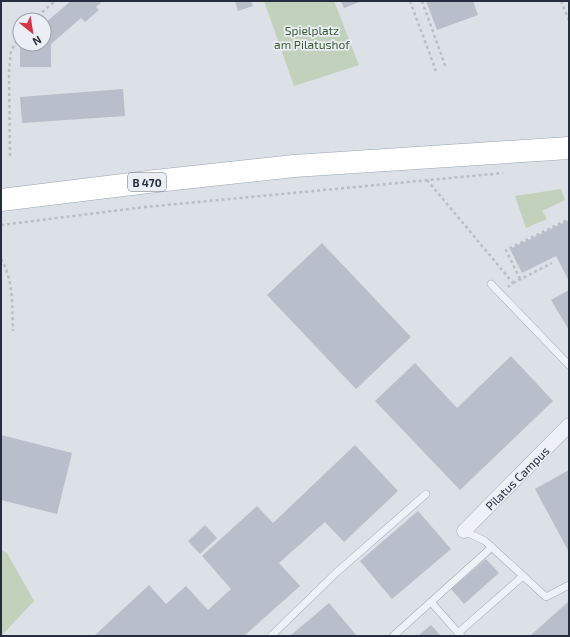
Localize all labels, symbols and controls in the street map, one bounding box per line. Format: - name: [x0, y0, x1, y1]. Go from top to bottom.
- north arrow: [12, 12, 52, 52]
- park label: Spielplatz am Pilatushof: [274, 23, 350, 51]
- text: N: [31, 33, 44, 49]
- road number: B 470: [128, 173, 166, 191]
- street label: Pilatus Campus: [482, 443, 552, 513]

